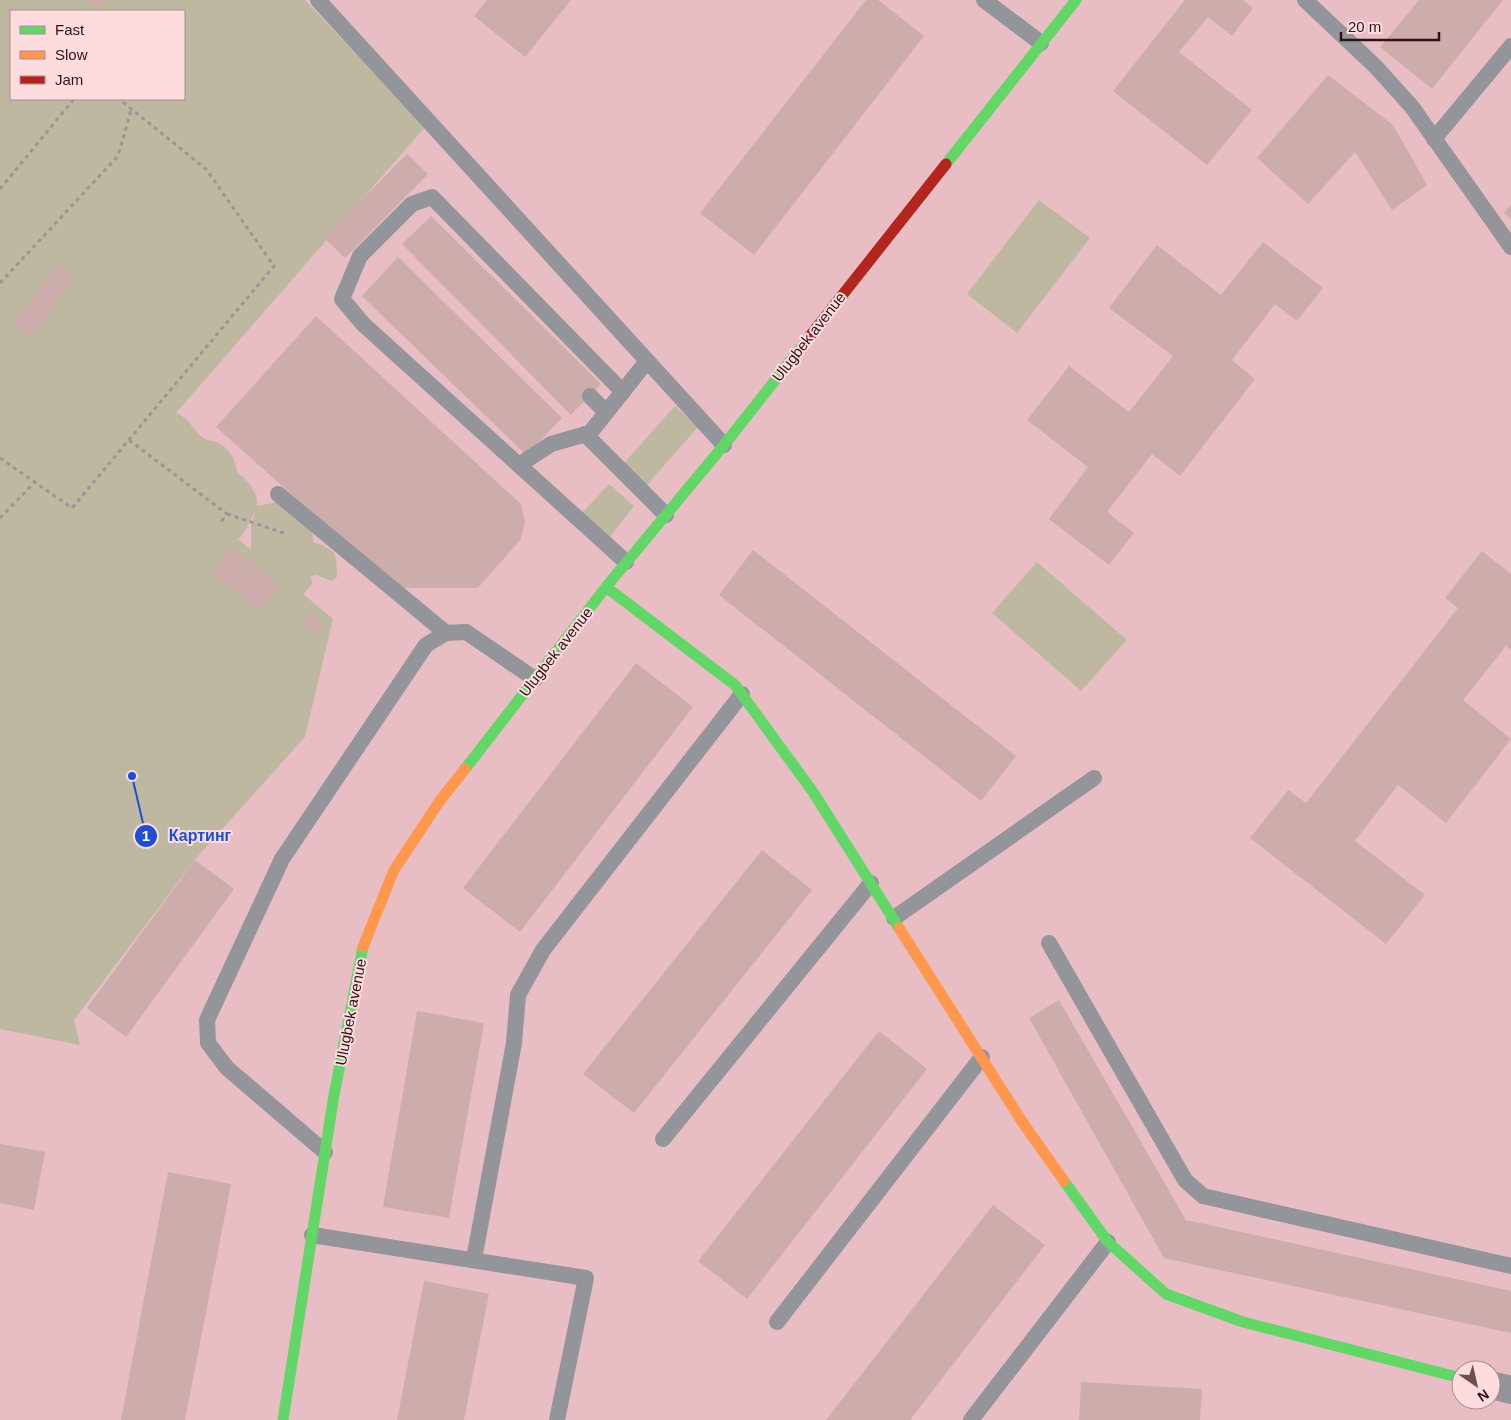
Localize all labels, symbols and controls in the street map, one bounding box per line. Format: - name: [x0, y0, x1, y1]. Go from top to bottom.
- legend: [10, 10, 185, 100]
- scale bar: [1341, 10, 1438, 42]
- text: 20 m: [1348, 18, 1381, 35]
- text: Fast: [55, 21, 85, 38]
- text: Slow: [55, 46, 88, 63]
- text: Jam: [55, 71, 83, 88]
- street label: Ulugbek avenue: [769, 289, 849, 385]
- street label: Ulugbek avenue: [516, 604, 596, 700]
- callout: Картинг: [134, 820, 241, 851]
- text: 1: [142, 827, 150, 844]
- text: Картинг: [169, 827, 232, 844]
- street label: Ulugbek avenue: [332, 957, 369, 1067]
- north arrow: [1451, 1360, 1501, 1410]
- text: N: [1475, 1386, 1492, 1405]

